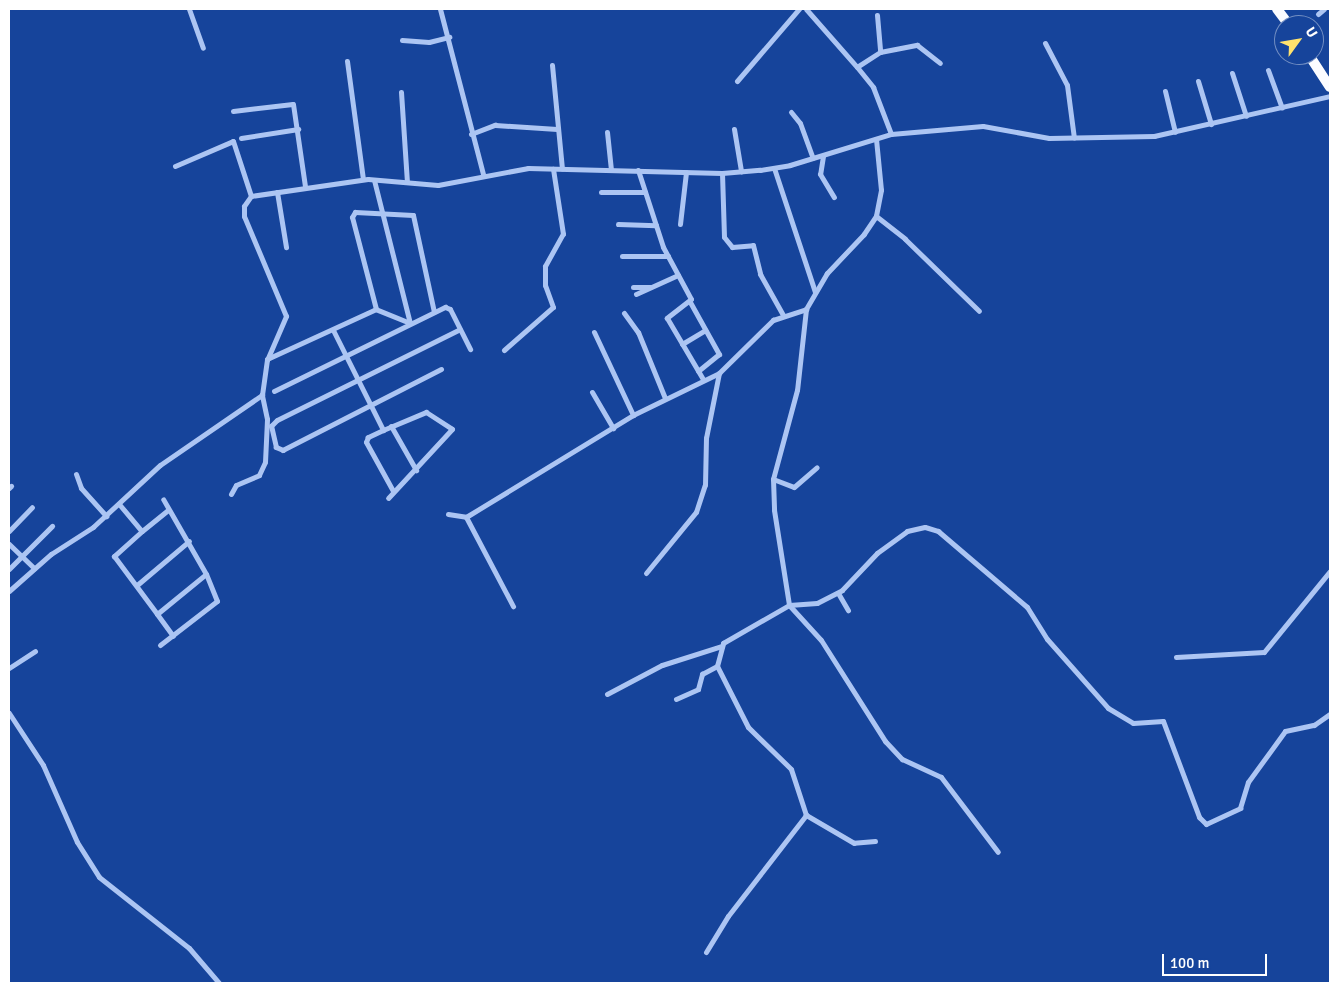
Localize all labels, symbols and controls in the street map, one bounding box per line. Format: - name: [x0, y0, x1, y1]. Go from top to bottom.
- north arrow: [1274, 15, 1324, 65]
- text: U: [1302, 24, 1321, 41]
- scale bar: [1164, 944, 1269, 976]
- text: 100 m: [1170, 954, 1210, 972]

